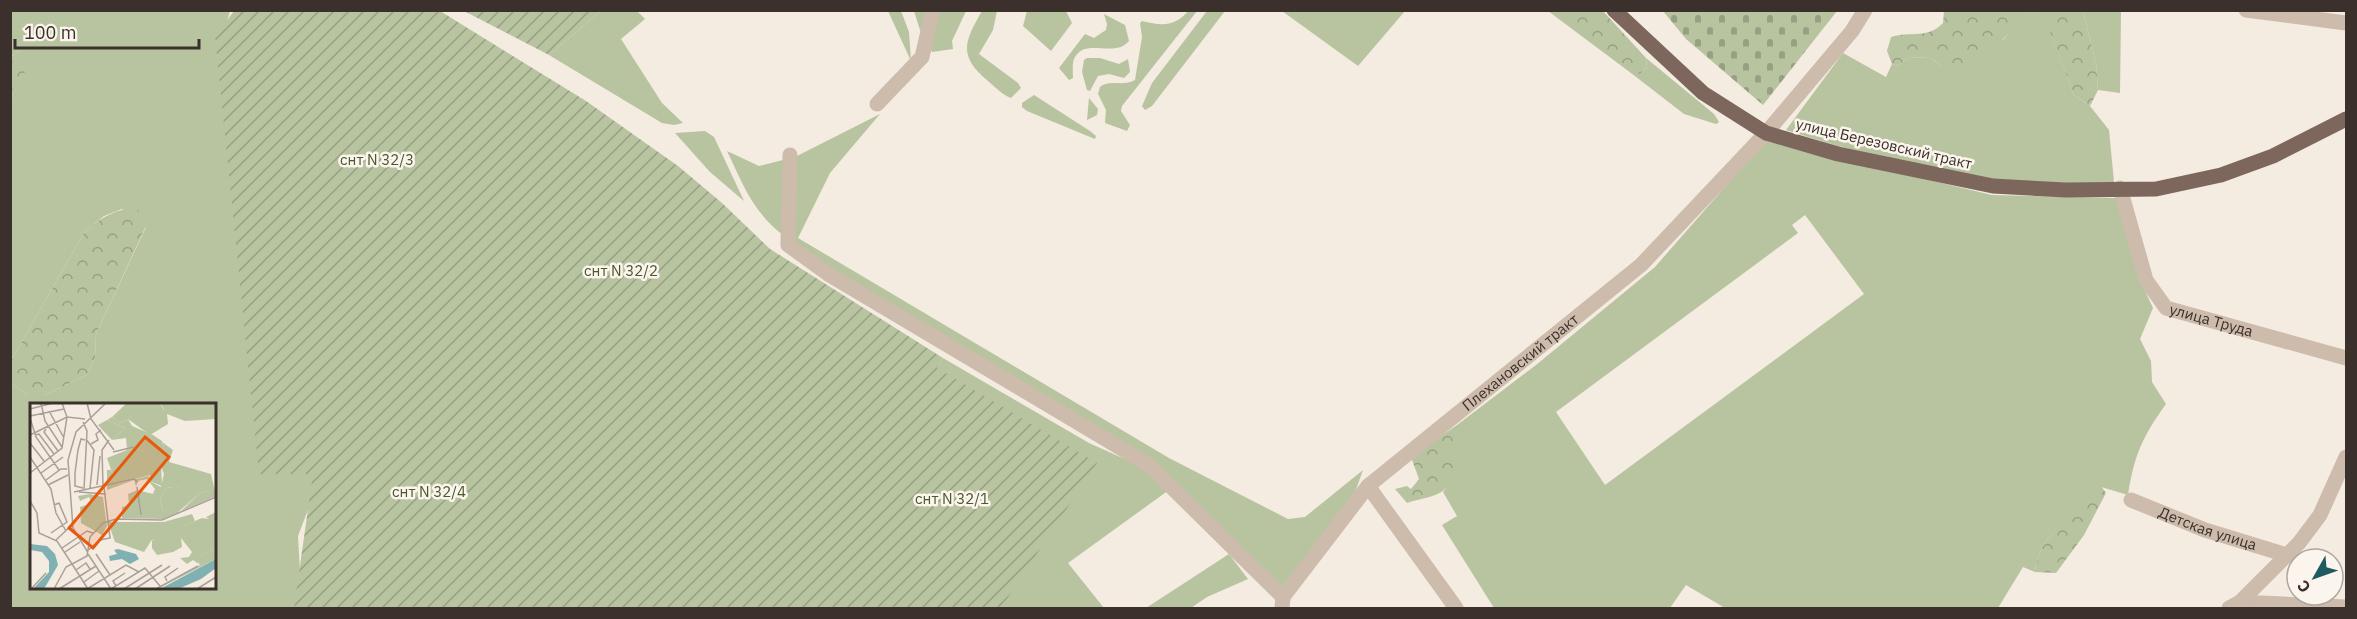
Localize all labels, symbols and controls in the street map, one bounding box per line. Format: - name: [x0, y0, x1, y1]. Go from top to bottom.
- scale bar: [15, 12, 200, 50]
- text: 100 m: [24, 21, 76, 44]
- street label: улица Березовский тракт: [1794, 114, 1974, 173]
- park label: снт N 32/3: [340, 150, 414, 169]
- park label: снт N 32/2: [584, 261, 658, 280]
- street label: улица Труда: [2167, 299, 2255, 341]
- street label: Плехановский тракт: [1458, 309, 1582, 415]
- inset map: [30, 403, 216, 589]
- park label: снт N 32/4: [392, 482, 466, 501]
- park label: снт N 32/1: [915, 489, 989, 508]
- street label: Детская улица: [2156, 502, 2259, 554]
- north arrow: [2285, 547, 2345, 607]
- text: С: [2292, 576, 2315, 597]

